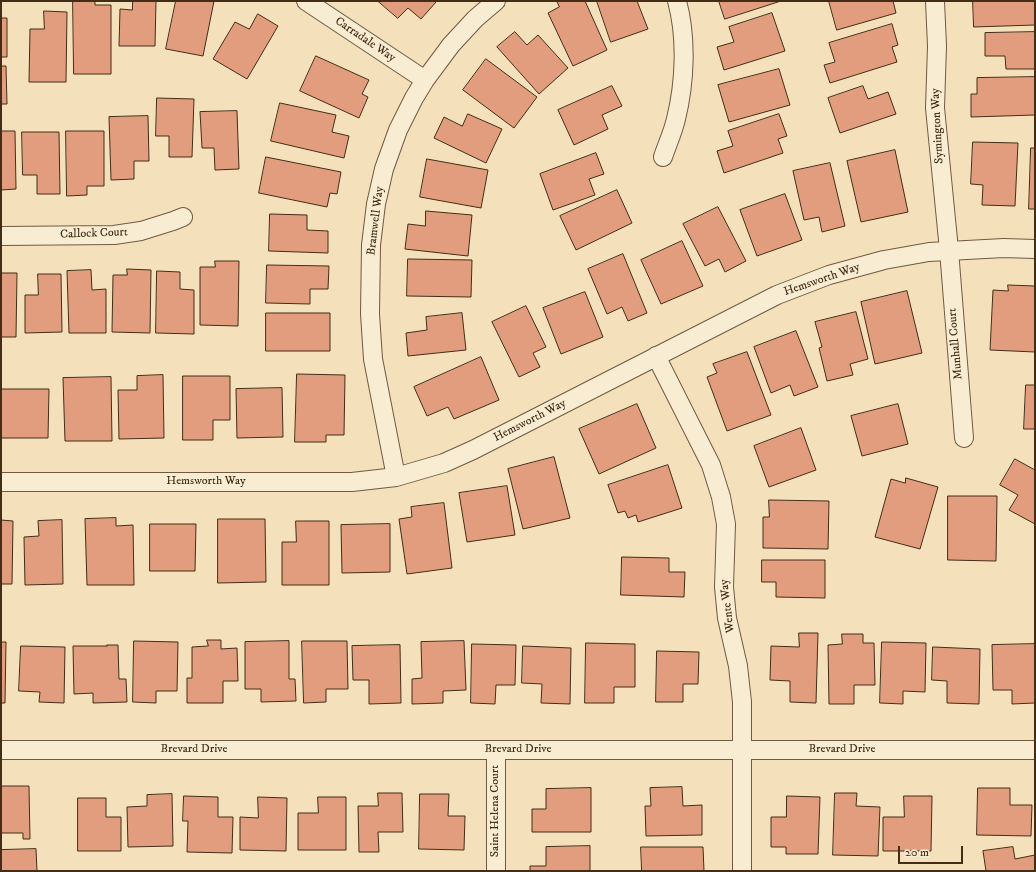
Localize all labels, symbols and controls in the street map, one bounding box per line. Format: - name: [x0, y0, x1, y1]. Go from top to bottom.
- street label: Carradale Way: [332, 14, 398, 66]
- street label: Symington Way: [929, 88, 947, 164]
- street label: Bramwell Way: [365, 186, 387, 256]
- street label: Callock Court: [60, 226, 128, 242]
- street label: Hemsworth Way: [782, 260, 862, 300]
- street label: Munhall Court: [946, 308, 966, 380]
- street label: Hemsworth Way: [491, 397, 569, 445]
- street label: Hemsworth Way: [166, 475, 246, 489]
- street label: Wente Way: [718, 578, 738, 634]
- street label: Brevard Drive: [160, 743, 228, 757]
- street label: Brevard Drive: [484, 743, 552, 757]
- street label: Brevard Drive: [808, 743, 876, 757]
- street label: Saint Helena Court: [489, 765, 503, 857]
- scale bar: [900, 838, 965, 864]
- text: 20 m: [905, 845, 929, 860]

